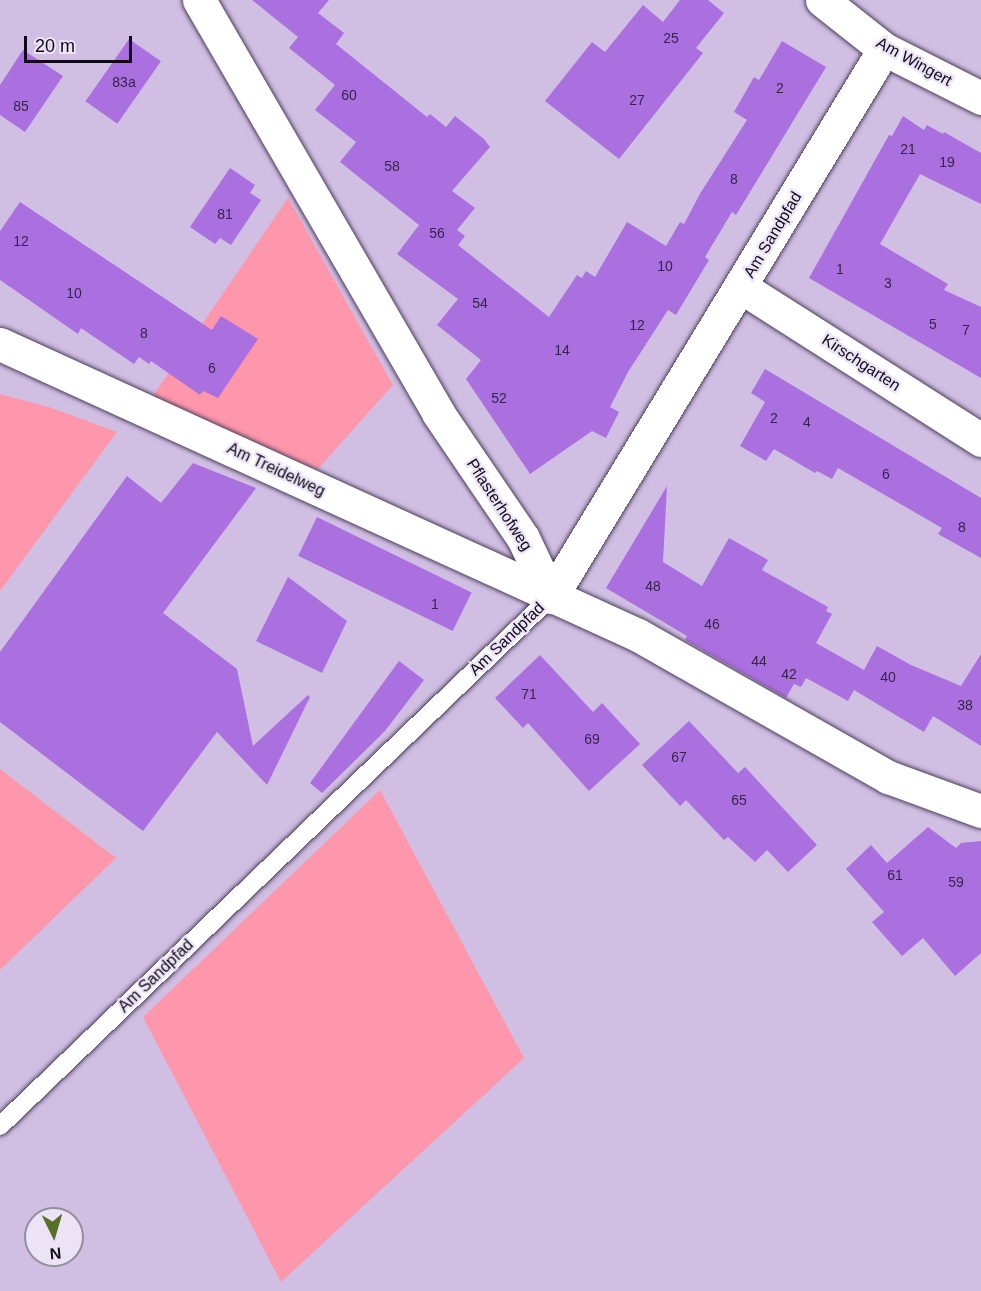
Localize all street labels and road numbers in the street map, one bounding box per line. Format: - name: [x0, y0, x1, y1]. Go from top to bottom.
- street label: Am Wingert: [873, 33, 955, 91]
- street label: Am Sandpfad: [740, 189, 806, 281]
- street label: Kirschgarten: [818, 330, 904, 396]
- street label: Am Treidelweg: [224, 439, 328, 501]
- street label: Pflasterhofweg: [462, 455, 536, 555]
- street label: Am Sandpfad: [465, 598, 549, 680]
- street label: Am Sandpfad: [114, 935, 198, 1017]

